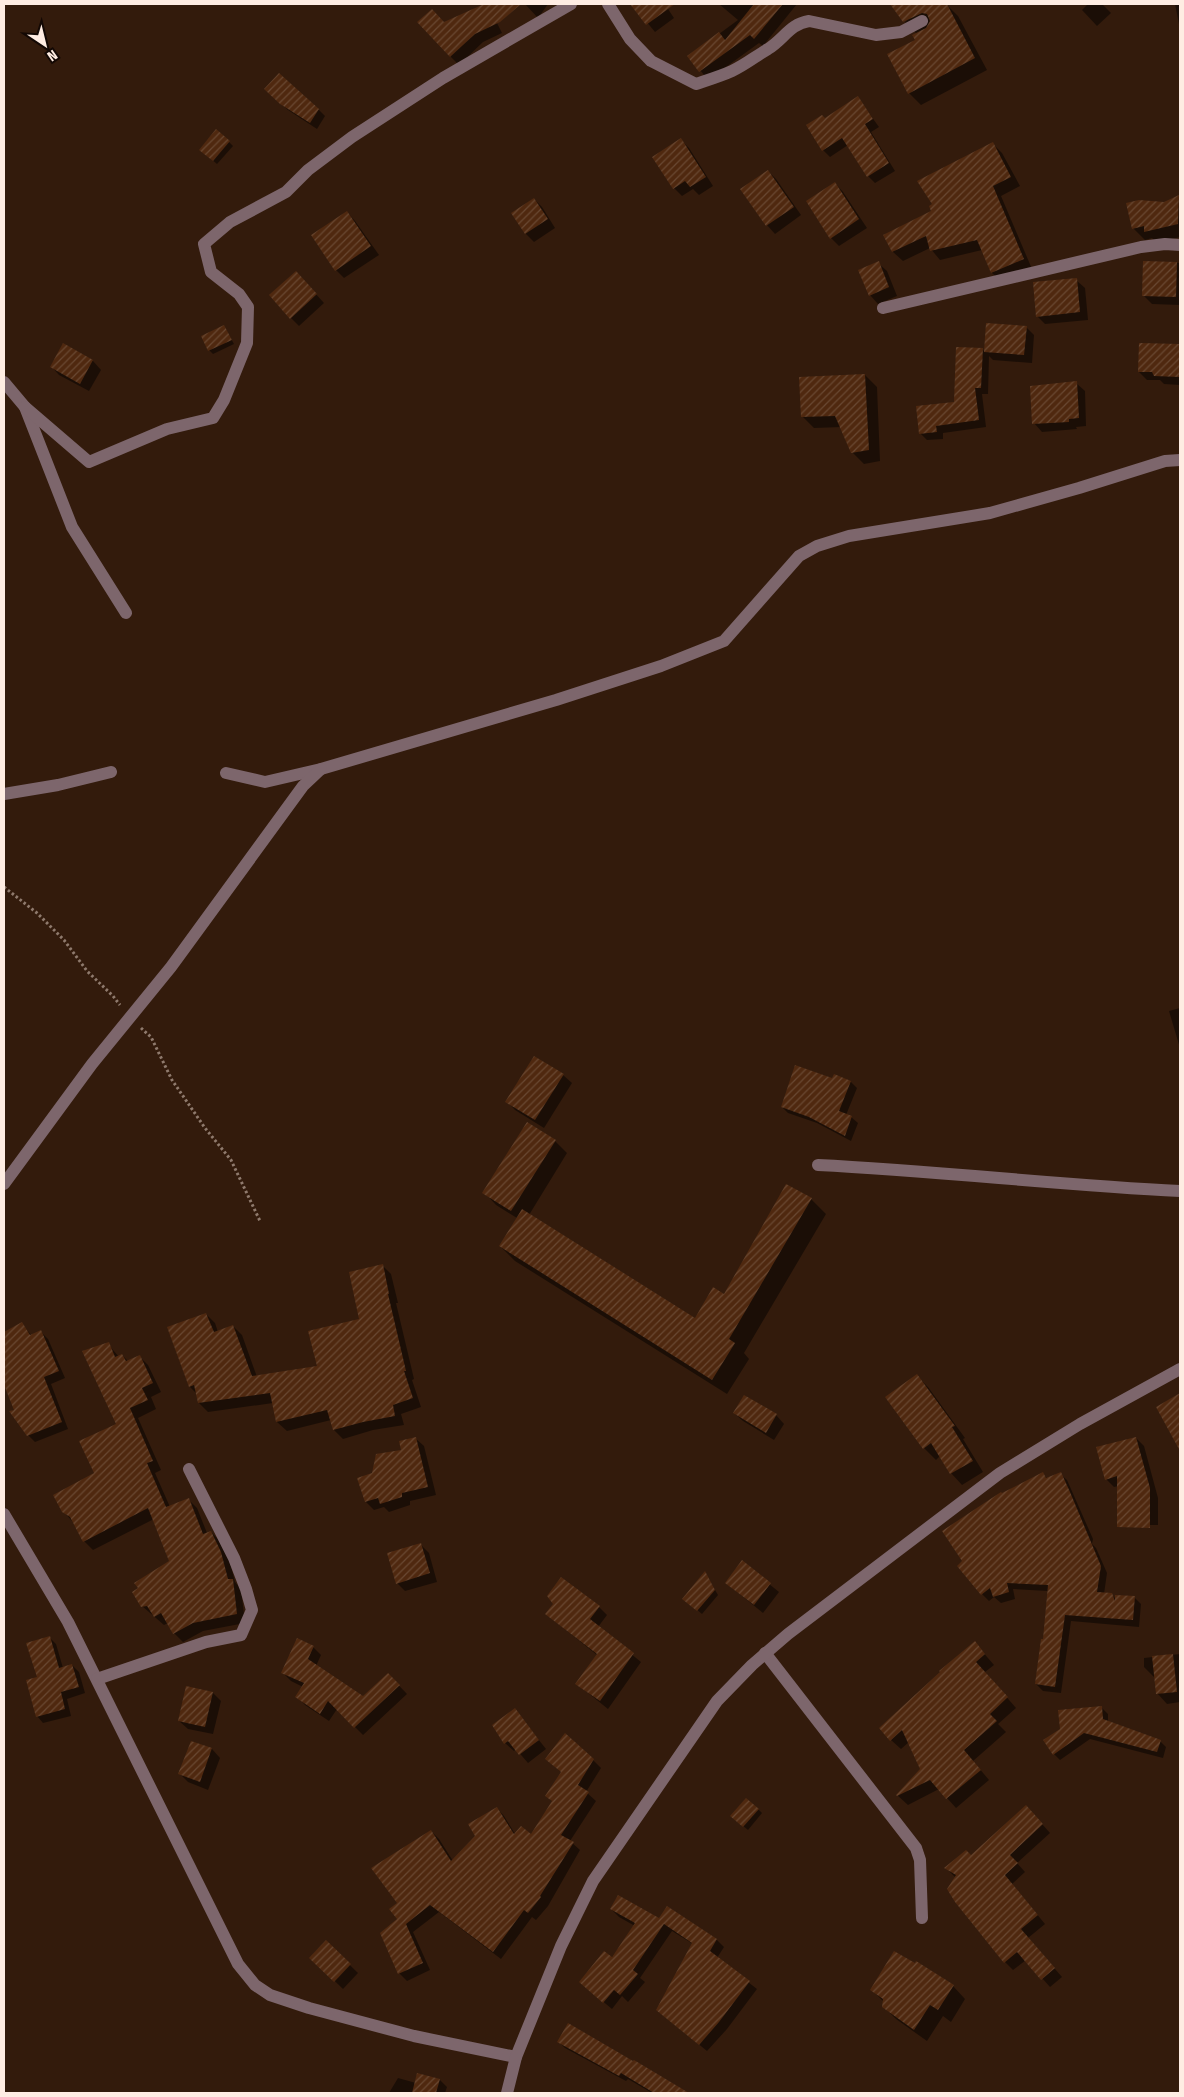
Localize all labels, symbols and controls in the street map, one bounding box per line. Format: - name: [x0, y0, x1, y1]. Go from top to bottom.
- north arrow: [20, 20, 70, 70]
- text: N: [44, 46, 60, 65]

